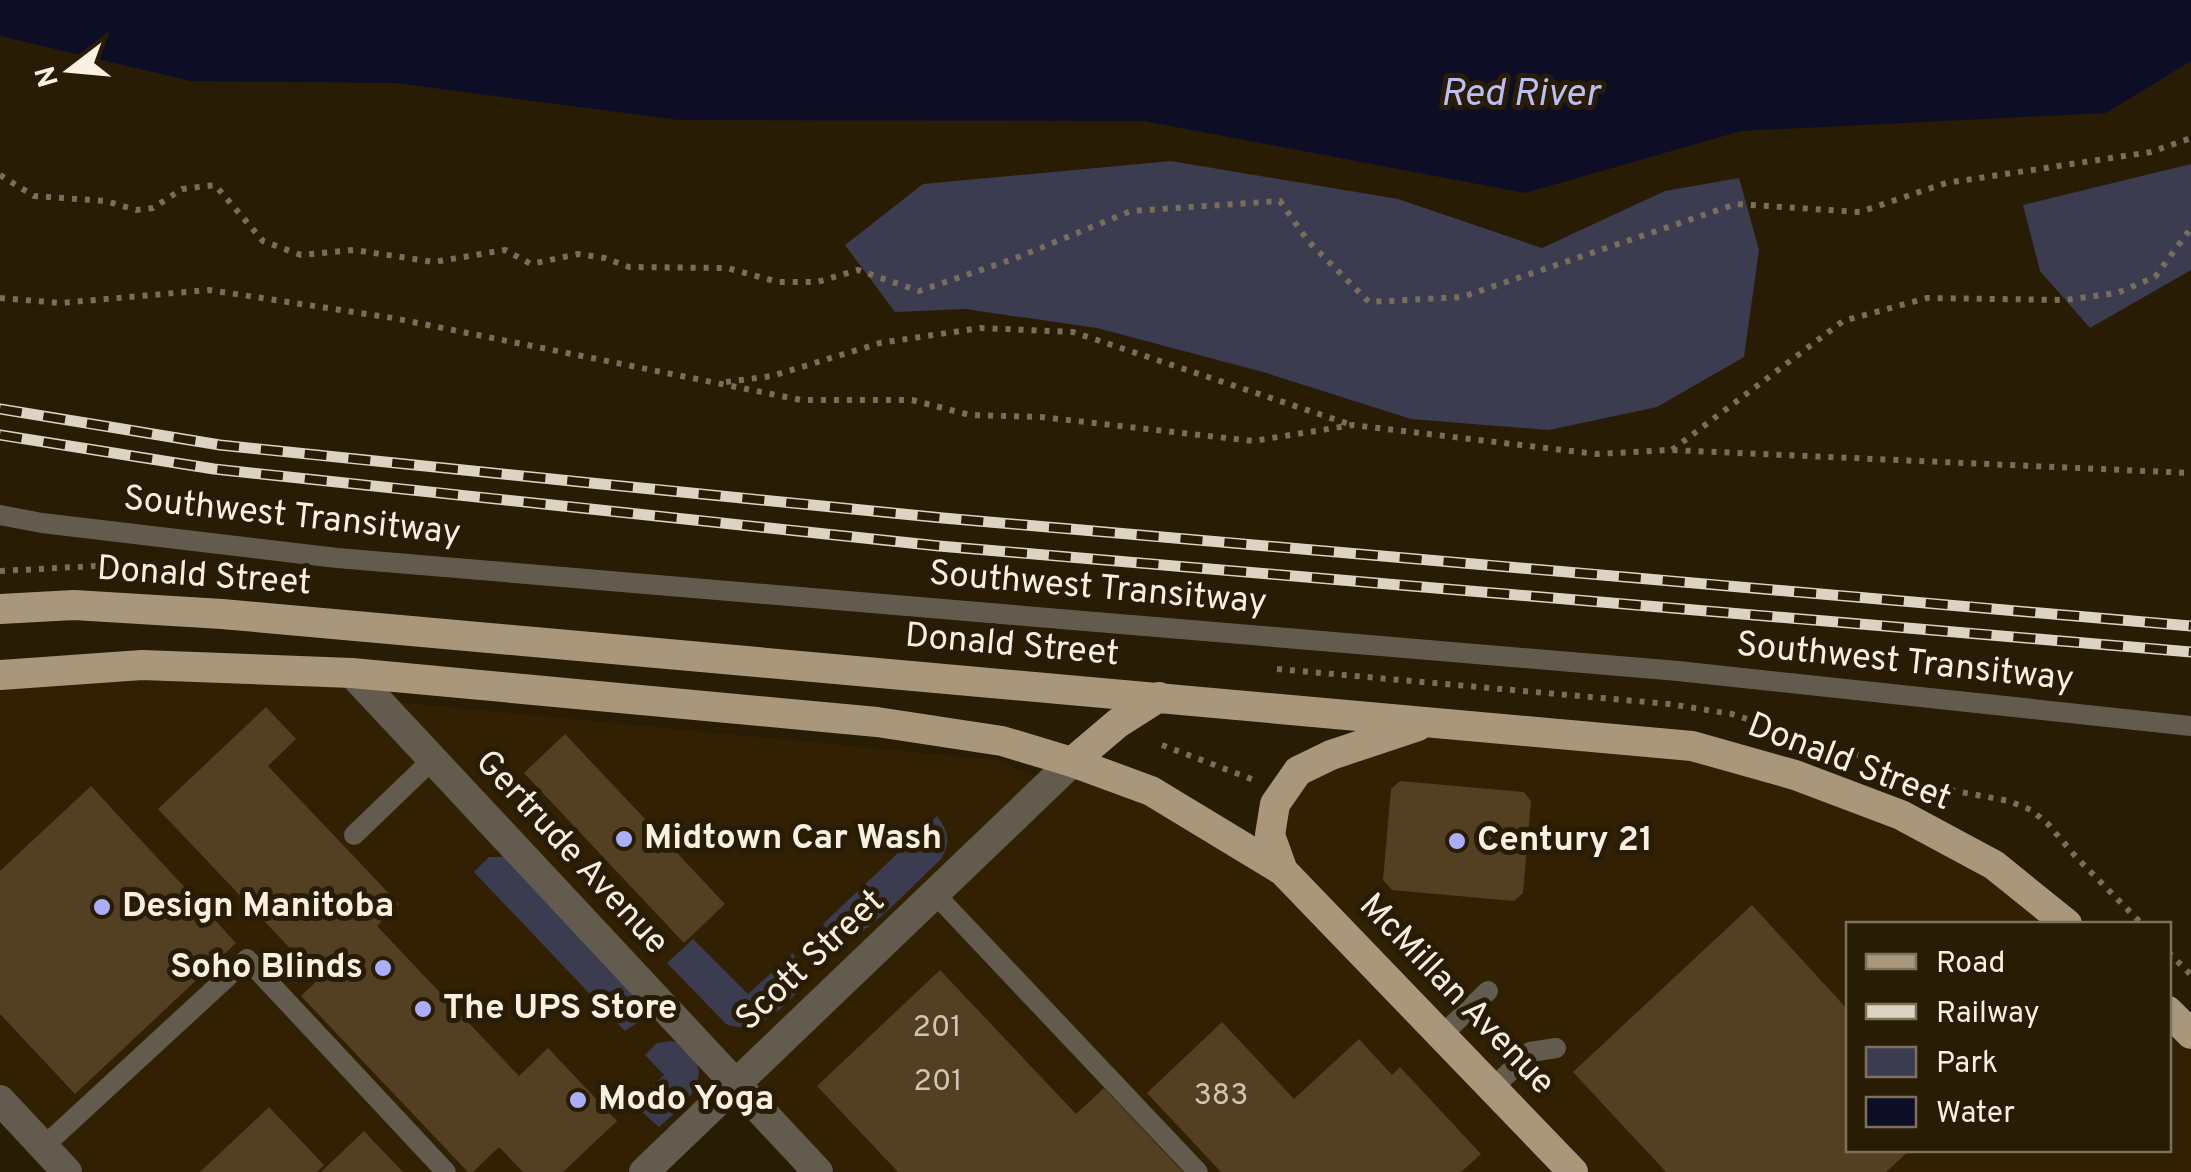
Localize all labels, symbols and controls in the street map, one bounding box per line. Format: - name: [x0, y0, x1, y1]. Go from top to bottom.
- north arrow: [20, 20, 120, 120]
- text: N: [29, 61, 69, 91]
- water label: Red River: [1441, 71, 1602, 120]
- street label: Southwest Transitway: [121, 477, 463, 557]
- street label: Donald Street: [95, 548, 313, 606]
- street label: Southwest Transitway: [927, 552, 1269, 626]
- street label: Donald Street: [903, 615, 1121, 677]
- street label: Southwest Transitway: [1734, 623, 2076, 703]
- street label: Donald Street: [1741, 704, 1957, 822]
- street label: Gertrude Avenue: [465, 741, 677, 965]
- place label: Midtown Car Wash: [644, 817, 942, 861]
- place label: Century 21: [1477, 819, 1653, 863]
- marker: Midtown Car Wash: [613, 828, 635, 850]
- marker: Century 21: [1446, 830, 1468, 852]
- street label: Scott Street: [727, 881, 895, 1041]
- place label: Design Manitoba: [122, 885, 394, 929]
- street label: McMillan Avenue: [1349, 885, 1563, 1105]
- marker: Design Manitoba: [91, 896, 113, 918]
- legend: [1846, 922, 2171, 1152]
- place label: Soho Blinds: [170, 946, 363, 990]
- text: Road: [1936, 946, 2005, 983]
- marker: Soho Blinds: [372, 957, 394, 979]
- place label: The UPS Store: [443, 987, 677, 1031]
- text: Railway: [1936, 996, 2040, 1033]
- marker: The UPS Store: [412, 998, 434, 1020]
- house number: 201: [913, 1010, 961, 1047]
- text: Park: [1936, 1046, 1998, 1083]
- house number: 201: [914, 1064, 962, 1101]
- place label: Modo Yoga: [598, 1078, 774, 1122]
- house number: 383: [1194, 1078, 1248, 1115]
- marker: Modo Yoga: [567, 1089, 589, 1111]
- text: Water: [1936, 1096, 2015, 1133]

